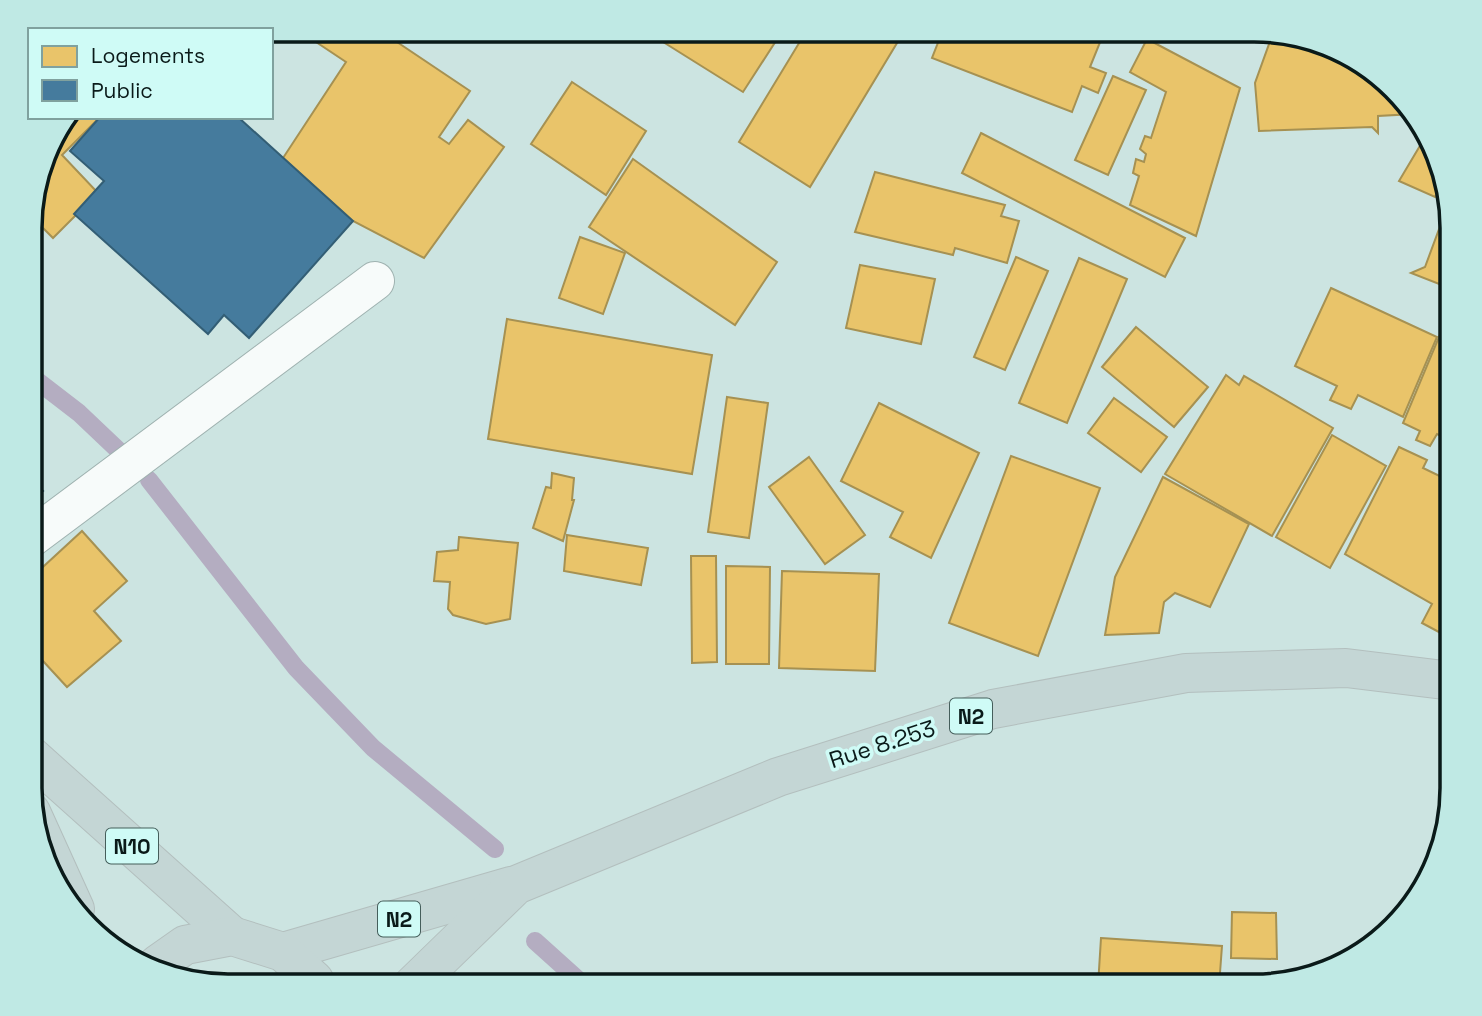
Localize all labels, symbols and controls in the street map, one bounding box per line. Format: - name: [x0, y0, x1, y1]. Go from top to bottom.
- legend: [28, 28, 273, 119]
- text: Logements: [91, 42, 205, 69]
- text: Public: [91, 77, 153, 104]
- road number: N2: [950, 698, 992, 734]
- street label: Rue 8.253: [825, 713, 939, 775]
- road number: N10: [106, 828, 158, 864]
- road number: N2: [378, 902, 420, 936]

